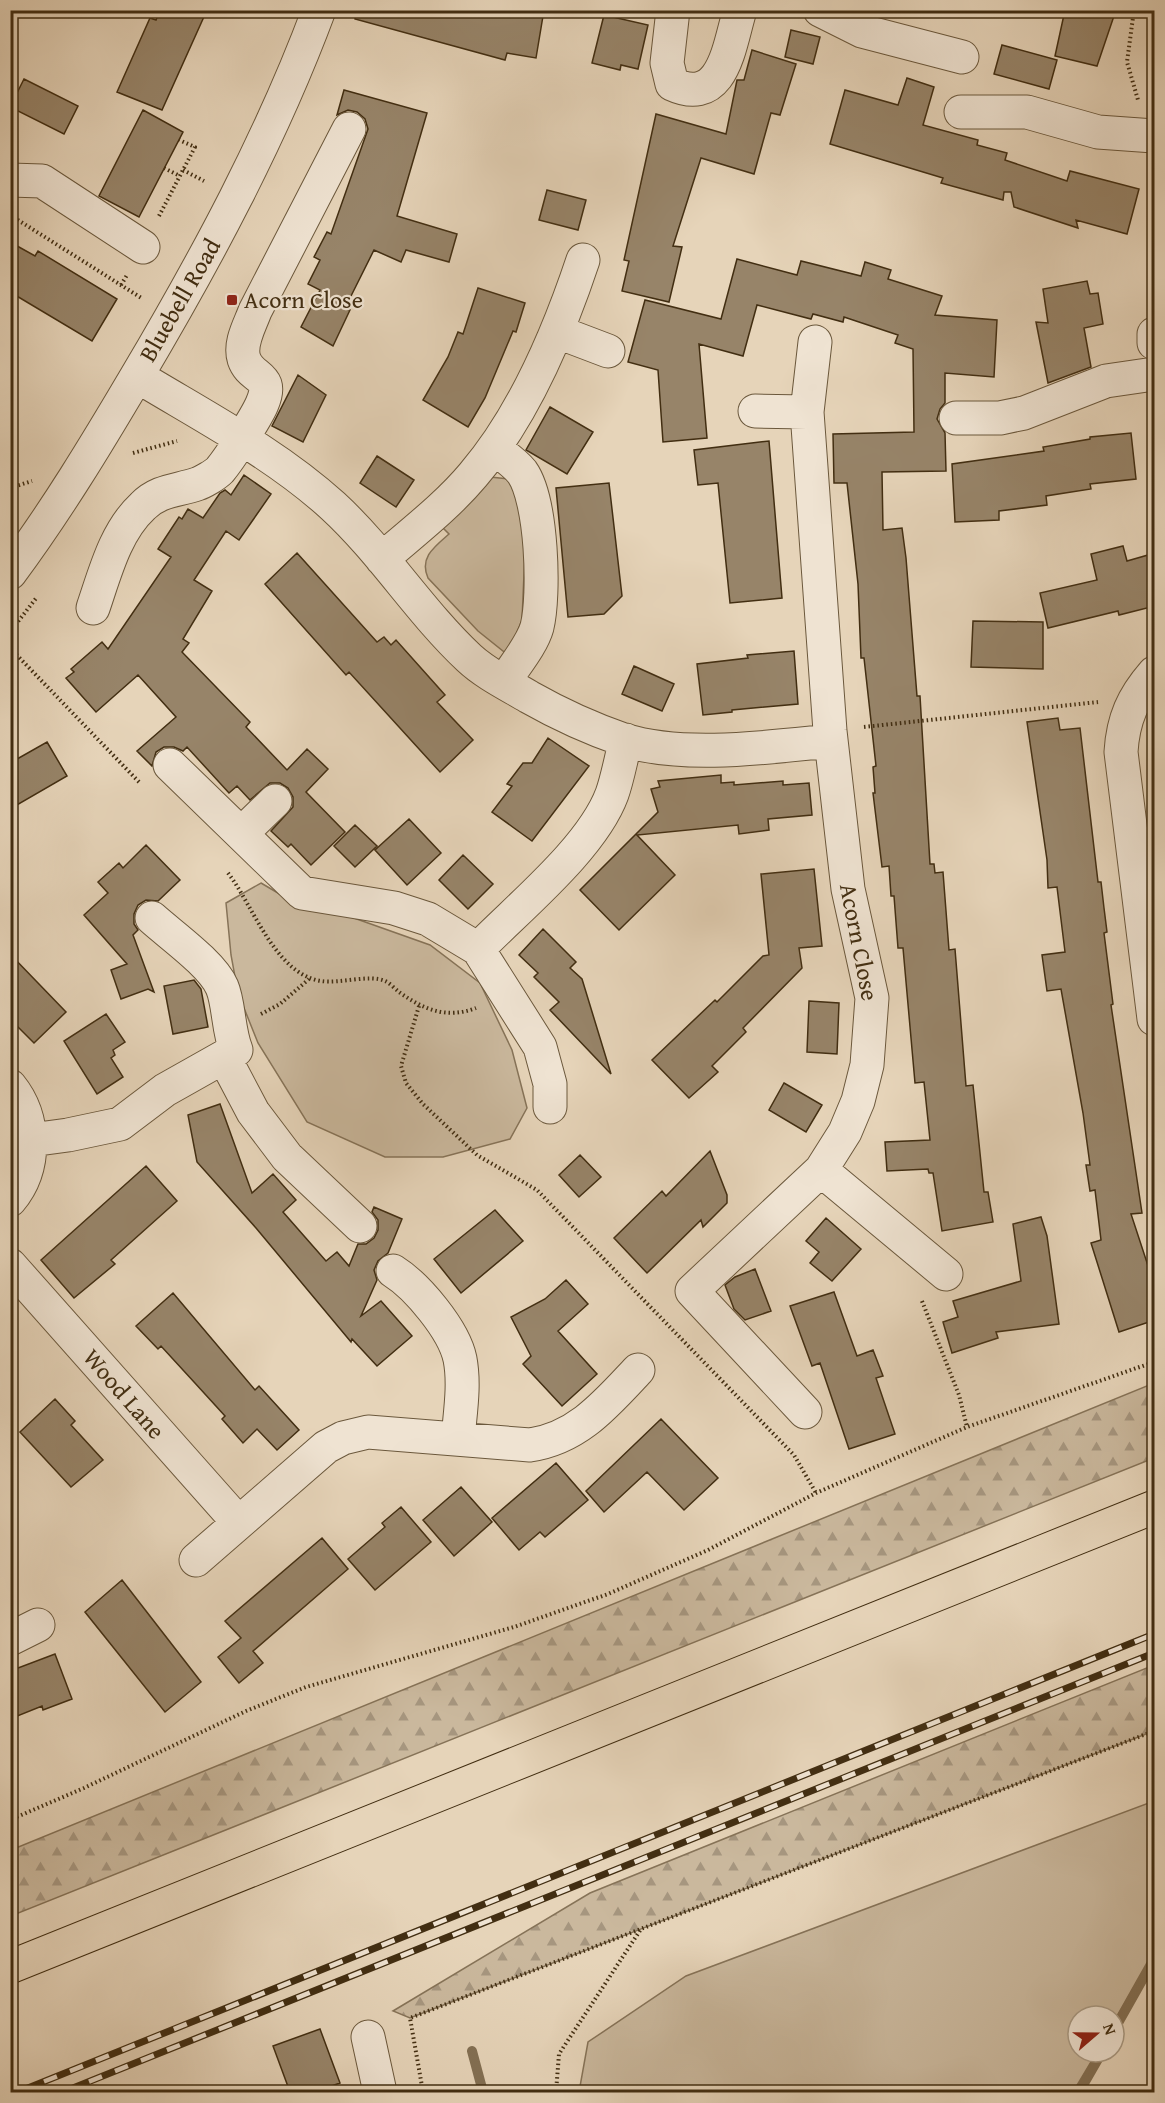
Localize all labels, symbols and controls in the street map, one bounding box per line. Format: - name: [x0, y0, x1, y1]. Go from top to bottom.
- street label: Bluebell Road: [130, 231, 229, 368]
- place label: Acorn Close: [244, 282, 363, 317]
- marker: Acorn Close: [225, 293, 239, 307]
- street label: Acorn Close: [831, 880, 888, 1004]
- street label: Wood Lane: [75, 1341, 174, 1447]
- north arrow: [1066, 2004, 1126, 2064]
- text: N: [1097, 2020, 1123, 2038]

